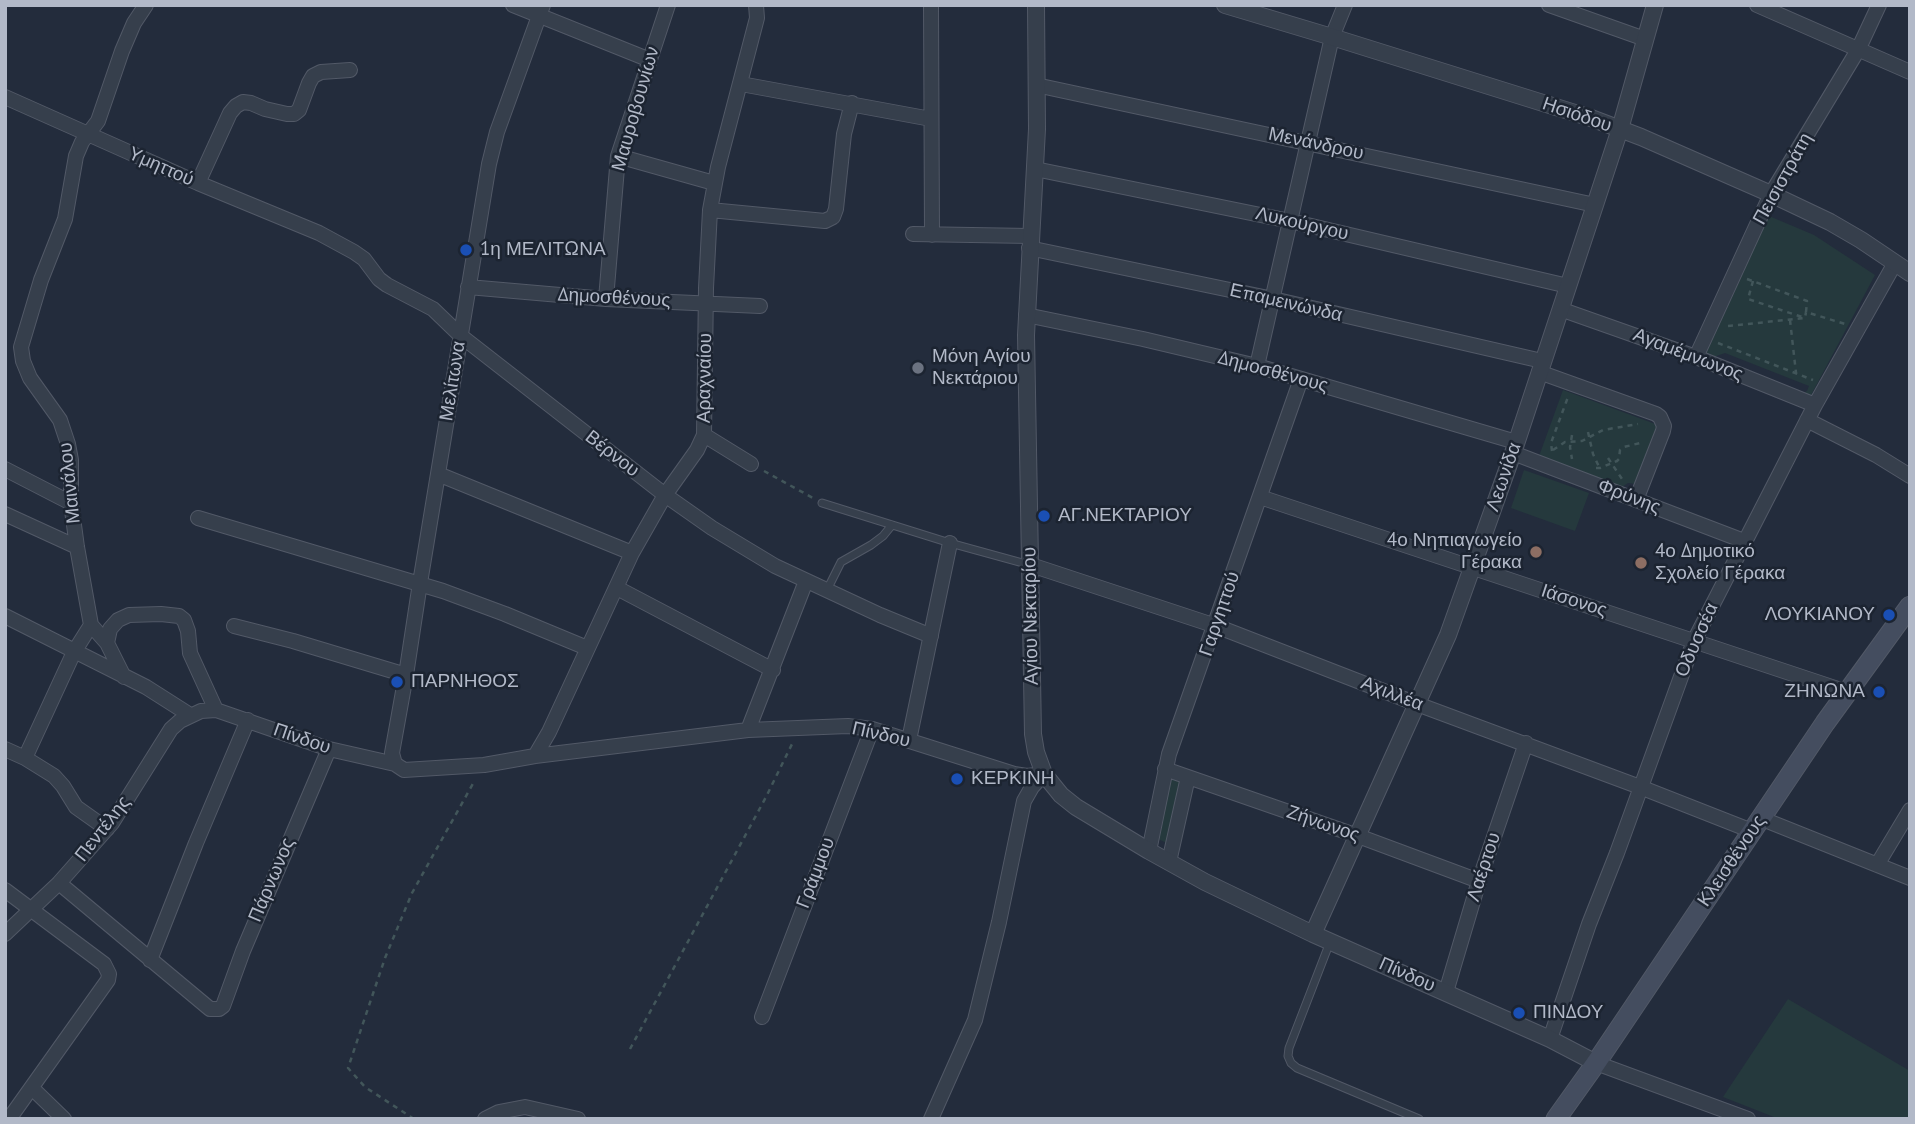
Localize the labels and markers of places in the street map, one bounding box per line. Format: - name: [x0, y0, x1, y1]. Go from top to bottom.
- place label: 1η ΜΕΛΙΤΩΝΑ: [480, 239, 606, 261]
- marker: 1η ΜΕΛΙΤΩΝΑ: [458, 242, 474, 258]
- place label: Μόνη Αγίου Νεκτάριου: [932, 346, 1031, 390]
- marker: Μόνη Αγίου Νεκτάριου: [910, 360, 926, 376]
- place label: ΑΓ.ΝΕΚΤΑΡΙΟΥ: [1058, 505, 1192, 527]
- marker: ΑΓ.ΝΕΚΤΑΡΙΟΥ: [1036, 508, 1052, 524]
- place label: 4ο Νηπιαγωγείο Γέρακα: [1387, 530, 1522, 574]
- place label: 4ο Δημοτικό Σχολείο Γέρακα: [1655, 541, 1785, 585]
- marker: 4ο Νηπιαγωγείο Γέρακα: [1528, 544, 1544, 560]
- marker: 4ο Δημοτικό Σχολείο Γέρακα: [1633, 555, 1649, 571]
- place label: ΛΟΥΚΙΑΝΟΥ: [1765, 604, 1875, 626]
- marker: ΛΟΥΚΙΑΝΟΥ: [1881, 607, 1897, 623]
- place label: ΠΑΡΝΗΘΟΣ: [411, 671, 519, 693]
- marker: ΠΑΡΝΗΘΟΣ: [389, 674, 405, 690]
- place label: ΖΗΝΩΝΑ: [1784, 681, 1865, 703]
- marker: ΖΗΝΩΝΑ: [1871, 684, 1887, 700]
- place label: ΚΕΡΚΙΝΗ: [971, 768, 1054, 790]
- marker: ΚΕΡΚΙΝΗ: [949, 771, 965, 787]
- place label: ΠΙΝΔΟΥ: [1533, 1002, 1603, 1024]
- marker: ΠΙΝΔΟΥ: [1511, 1005, 1527, 1021]

